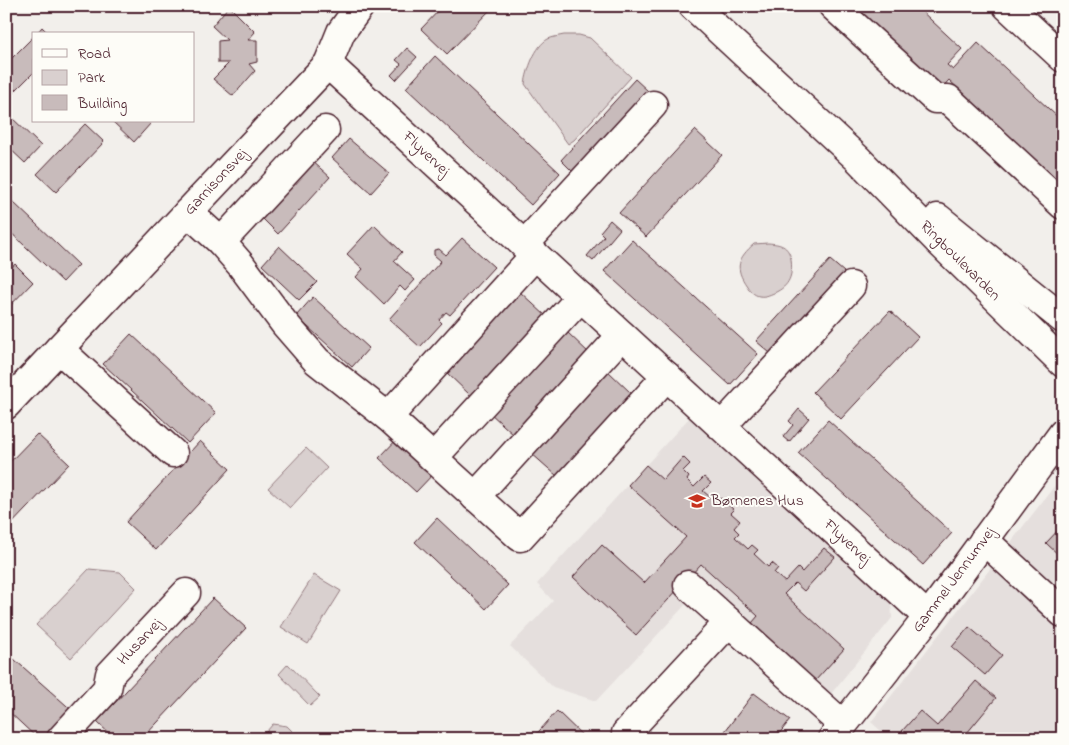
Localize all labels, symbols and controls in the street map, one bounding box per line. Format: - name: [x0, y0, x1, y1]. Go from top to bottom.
- legend: [32, 32, 195, 122]
- text: Road: [78, 43, 111, 65]
- text: Park: [78, 67, 106, 89]
- text: Building: [77, 93, 127, 116]
- street label: Flyvervej: [396, 125, 456, 183]
- street label: Garnisonsvej: [179, 143, 254, 221]
- street label: Ringboulevarden: [914, 215, 1006, 307]
- place label: Børnenes Hus: [710, 489, 804, 513]
- school or university icon: Børnenes Hus: [687, 491, 707, 511]
- street label: Flyvervej: [817, 513, 877, 571]
- street label: Gammel Jennumvej: [906, 522, 1002, 638]
- street label: Husarvej: [112, 612, 169, 671]

